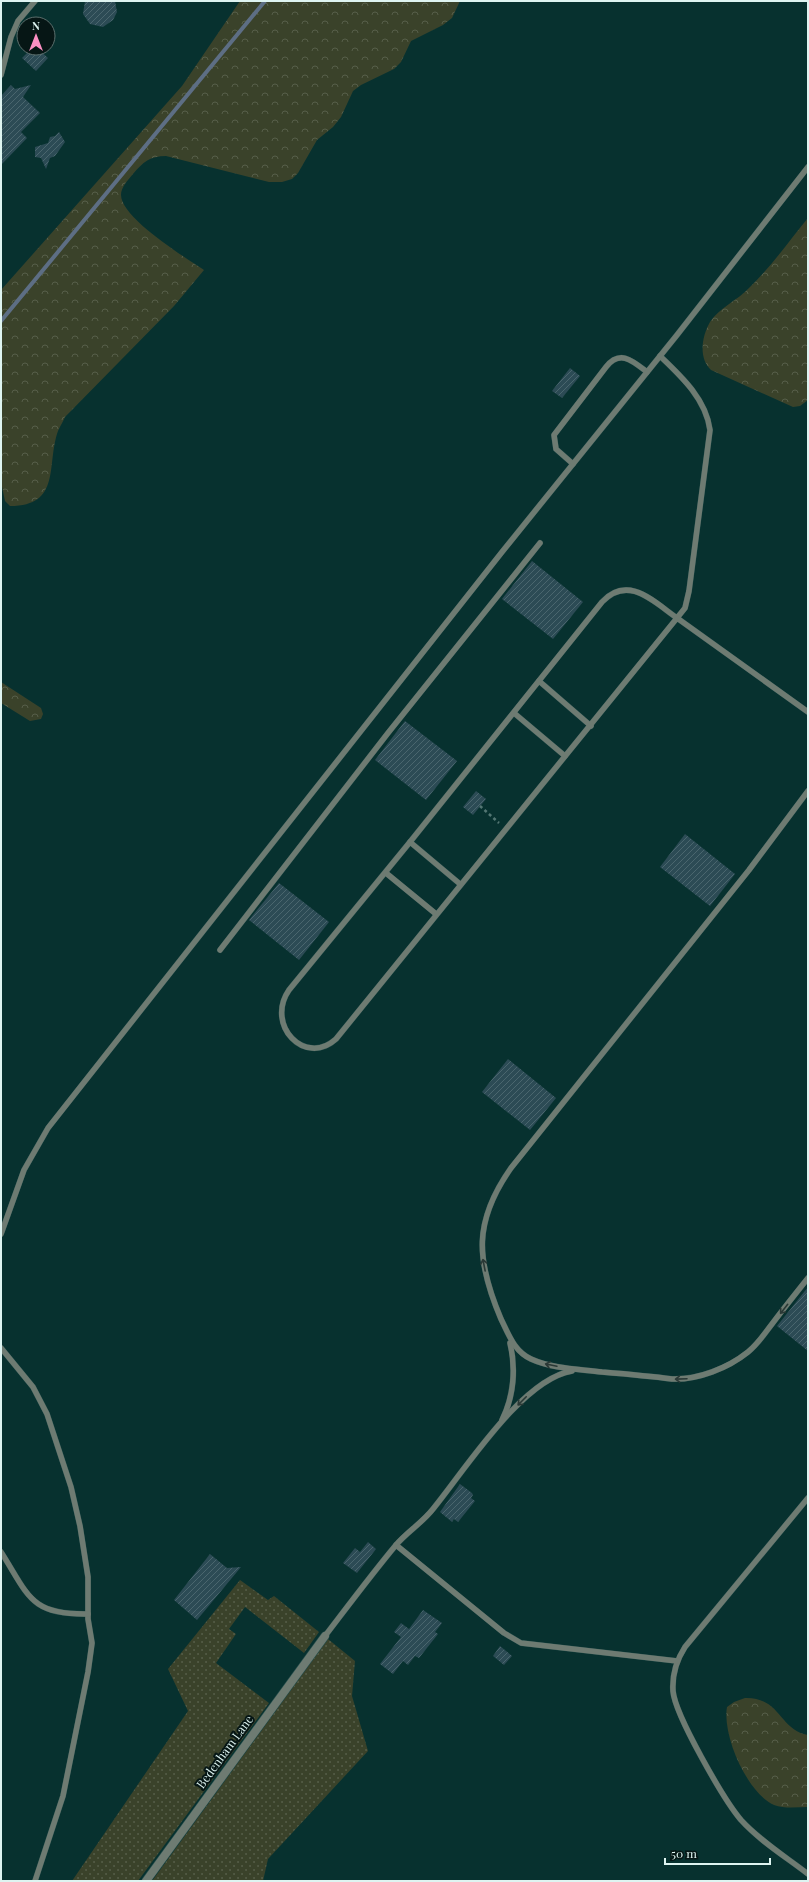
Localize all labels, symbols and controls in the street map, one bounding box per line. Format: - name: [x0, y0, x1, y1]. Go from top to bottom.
- north arrow: [16, 16, 56, 56]
- text: N: [32, 18, 40, 33]
- one-way arrow: [480, 1258, 488, 1271]
- one-way arrow: [780, 1303, 788, 1314]
- one-way arrow: [545, 1361, 558, 1369]
- one-way arrow: [674, 1375, 687, 1382]
- one-way arrow: [517, 1396, 527, 1406]
- street label: Bedenham Lane: [192, 1712, 256, 1791]
- scale bar: [665, 1840, 770, 1866]
- text: 50 m: [671, 1845, 697, 1861]

